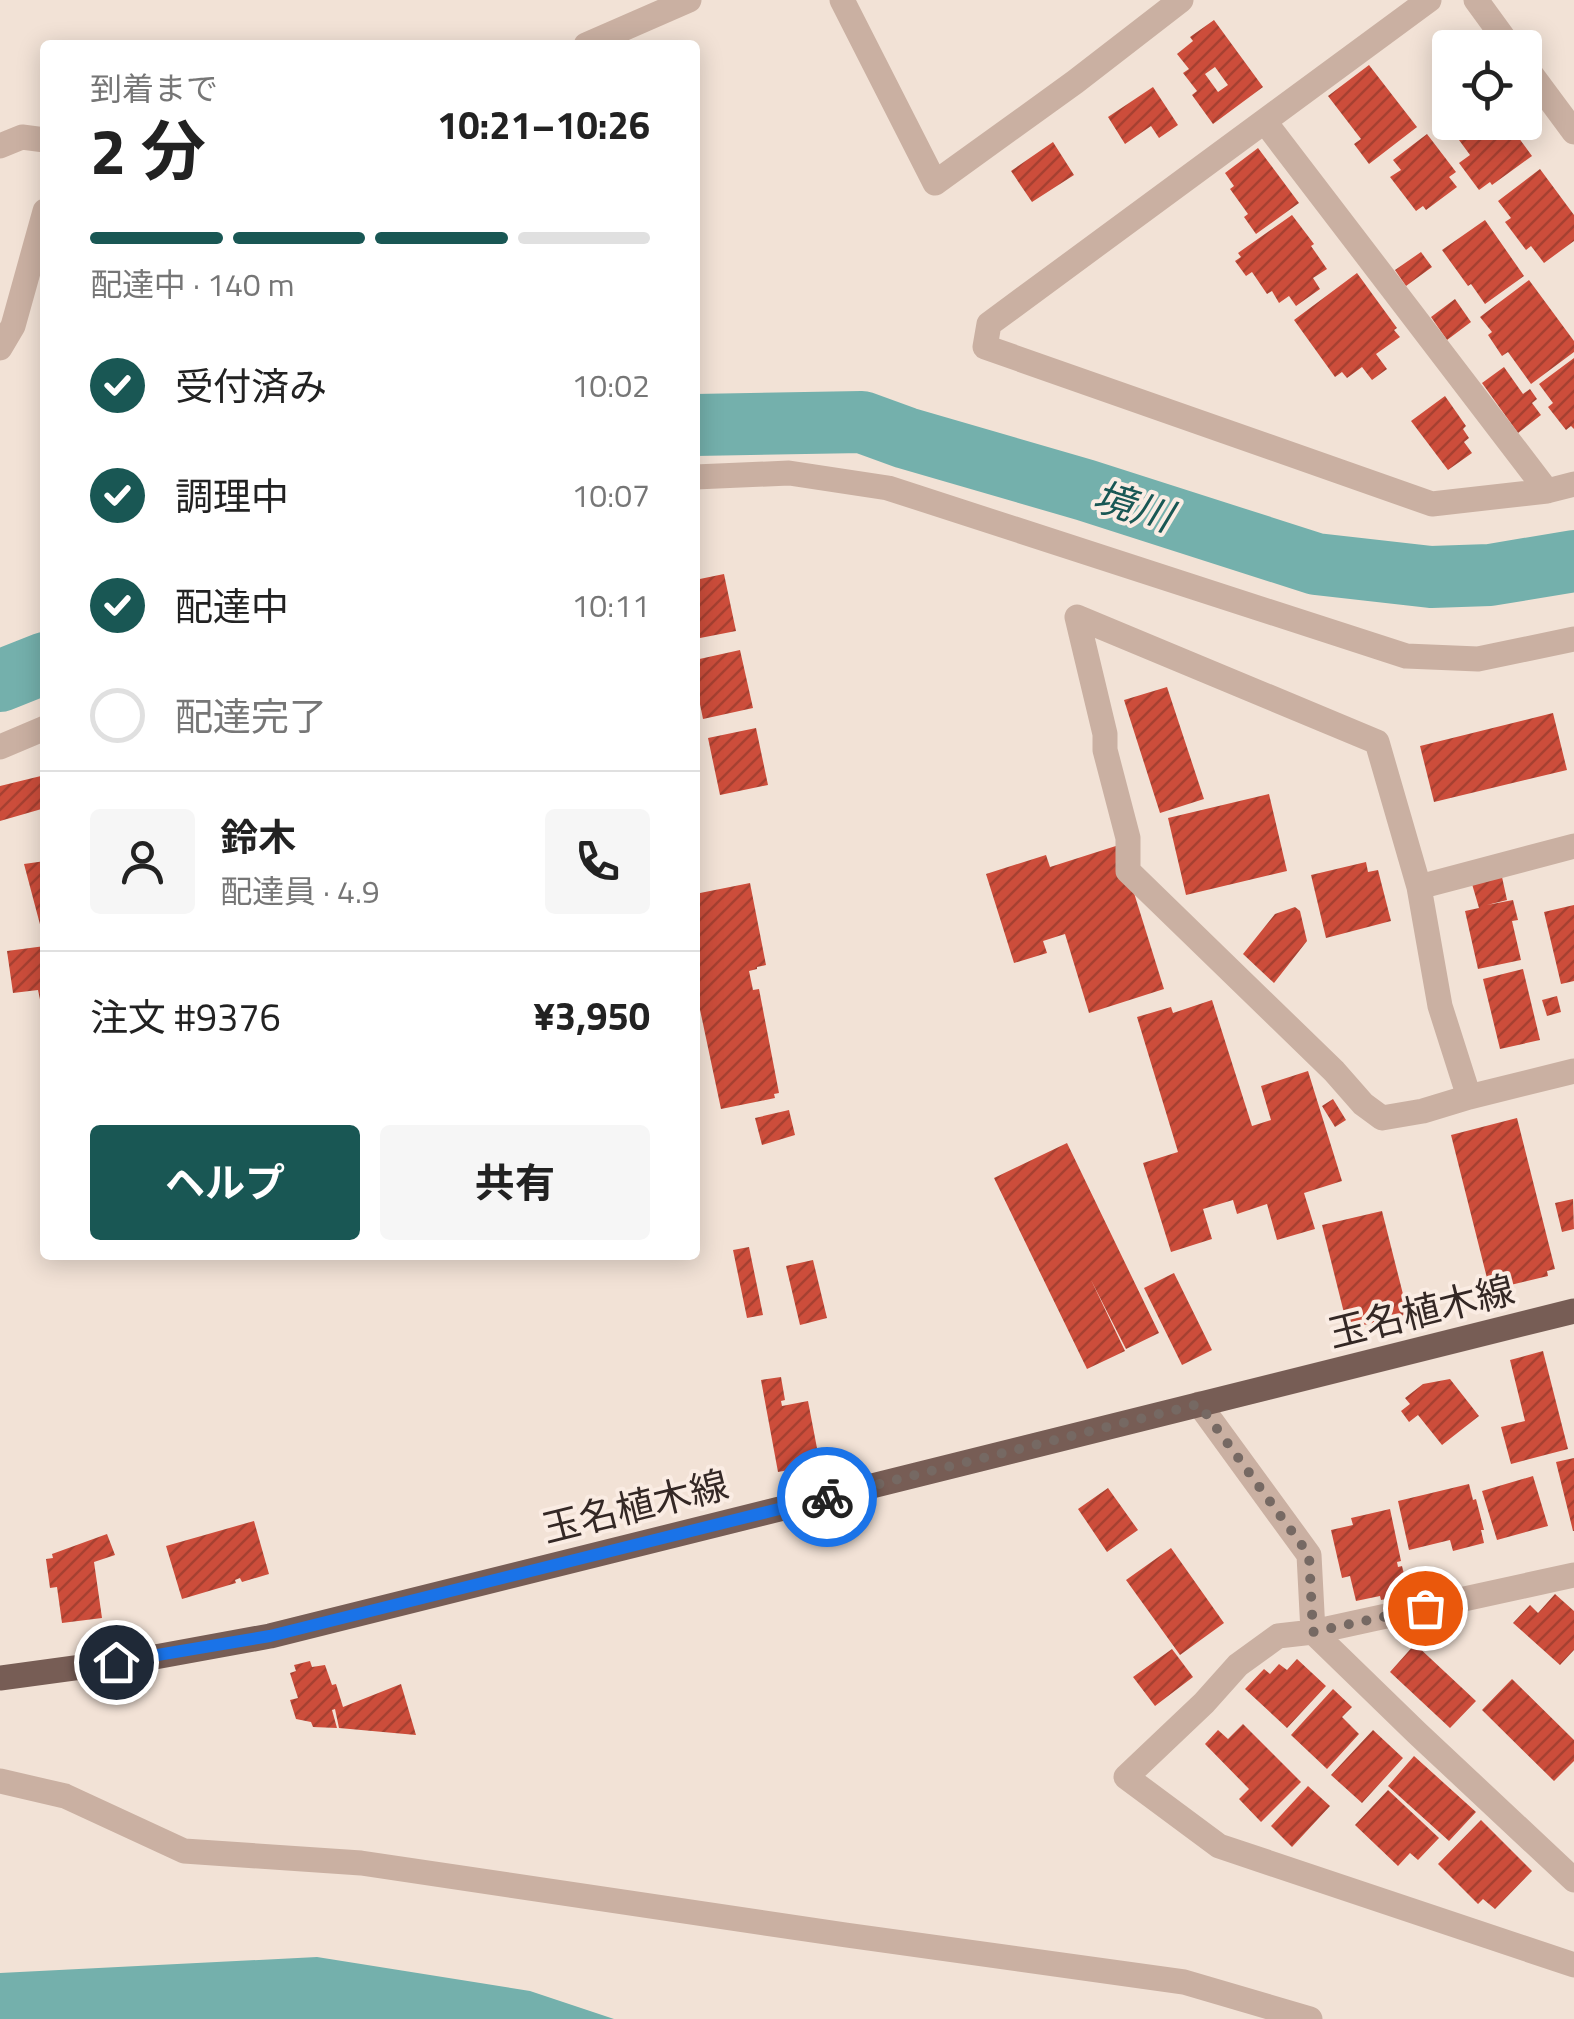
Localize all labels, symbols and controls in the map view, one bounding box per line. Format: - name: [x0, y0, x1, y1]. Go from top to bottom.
- map controls: [1432, 30, 1542, 140]
- button: locate: [1432, 30, 1542, 140]
- text: 到着まで: [90, 64, 218, 112]
- text: 10:21–10:26: [437, 96, 650, 154]
- text: 2 分: [90, 100, 206, 199]
- text: 配達中 · 140 m: [90, 260, 295, 308]
- text: 受付済み: [175, 357, 327, 415]
- icon: check: [90, 358, 145, 413]
- text: 10:02: [571, 361, 650, 409]
- water label: 境川: [1086, 465, 1184, 548]
- text: 調理中: [175, 467, 289, 525]
- icon: check: [90, 468, 145, 523]
- text: 10:07: [571, 471, 650, 519]
- text: 配達中: [175, 577, 289, 635]
- icon: check: [90, 578, 145, 633]
- text: 10:11: [571, 581, 650, 629]
- text: 配達完了: [175, 687, 327, 745]
- text: 鈴木: [220, 808, 296, 866]
- button: person: [90, 809, 195, 914]
- button: phone: [545, 809, 650, 914]
- text: 配達員 · 4.9: [220, 867, 380, 915]
- text: ¥3,950: [534, 987, 650, 1045]
- text: 注文 #9376: [90, 988, 281, 1046]
- button: ヘルプ: [90, 1125, 360, 1240]
- button: 共有: [380, 1125, 650, 1240]
- street label: 玉名植木線: [1322, 1260, 1520, 1362]
- courier: [777, 1447, 877, 1547]
- street label: 玉名植木線: [536, 1455, 734, 1557]
- icon: bike: [800, 1470, 855, 1525]
- pin: [1383, 1566, 1468, 1651]
- icon: bag: [1398, 1581, 1453, 1636]
- pin: [74, 1620, 159, 1705]
- icon: home: [89, 1635, 144, 1690]

